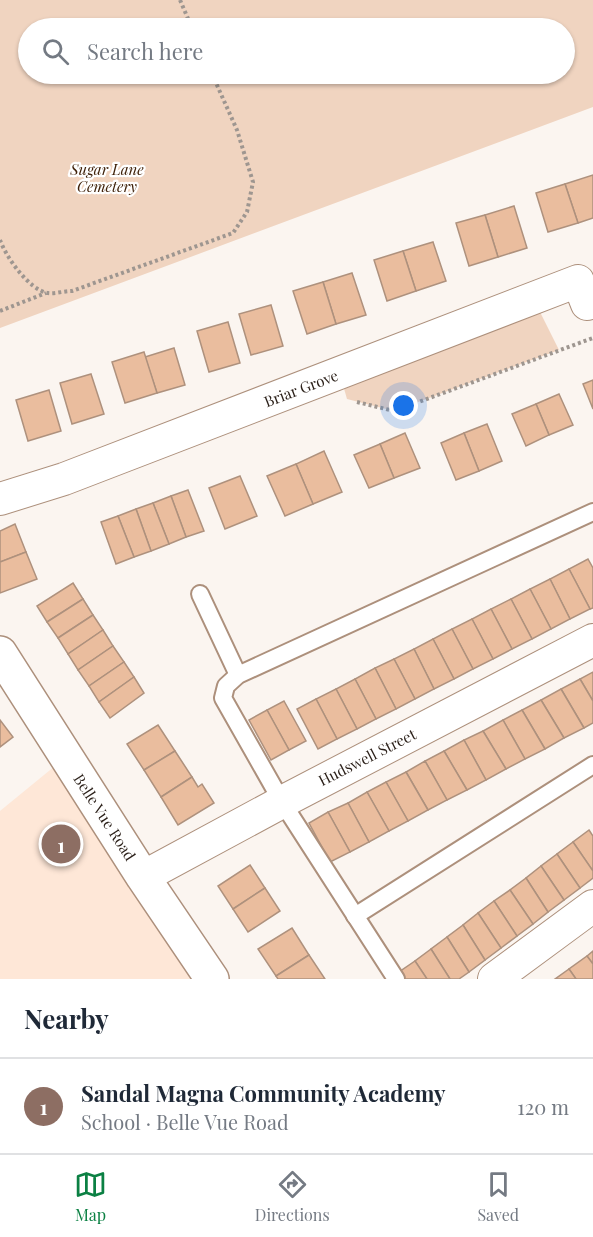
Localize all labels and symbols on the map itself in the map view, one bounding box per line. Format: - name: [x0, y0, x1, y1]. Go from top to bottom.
- park label: Sugar Lane Cemetery: [69, 159, 144, 196]
- street label: Briar Grove: [261, 365, 341, 411]
- your location: [389, 391, 418, 420]
- street label: Hudswell Street: [315, 724, 420, 790]
- street label: Belle Vue Road: [70, 770, 141, 864]
- pin: 1: [42, 822, 80, 866]

